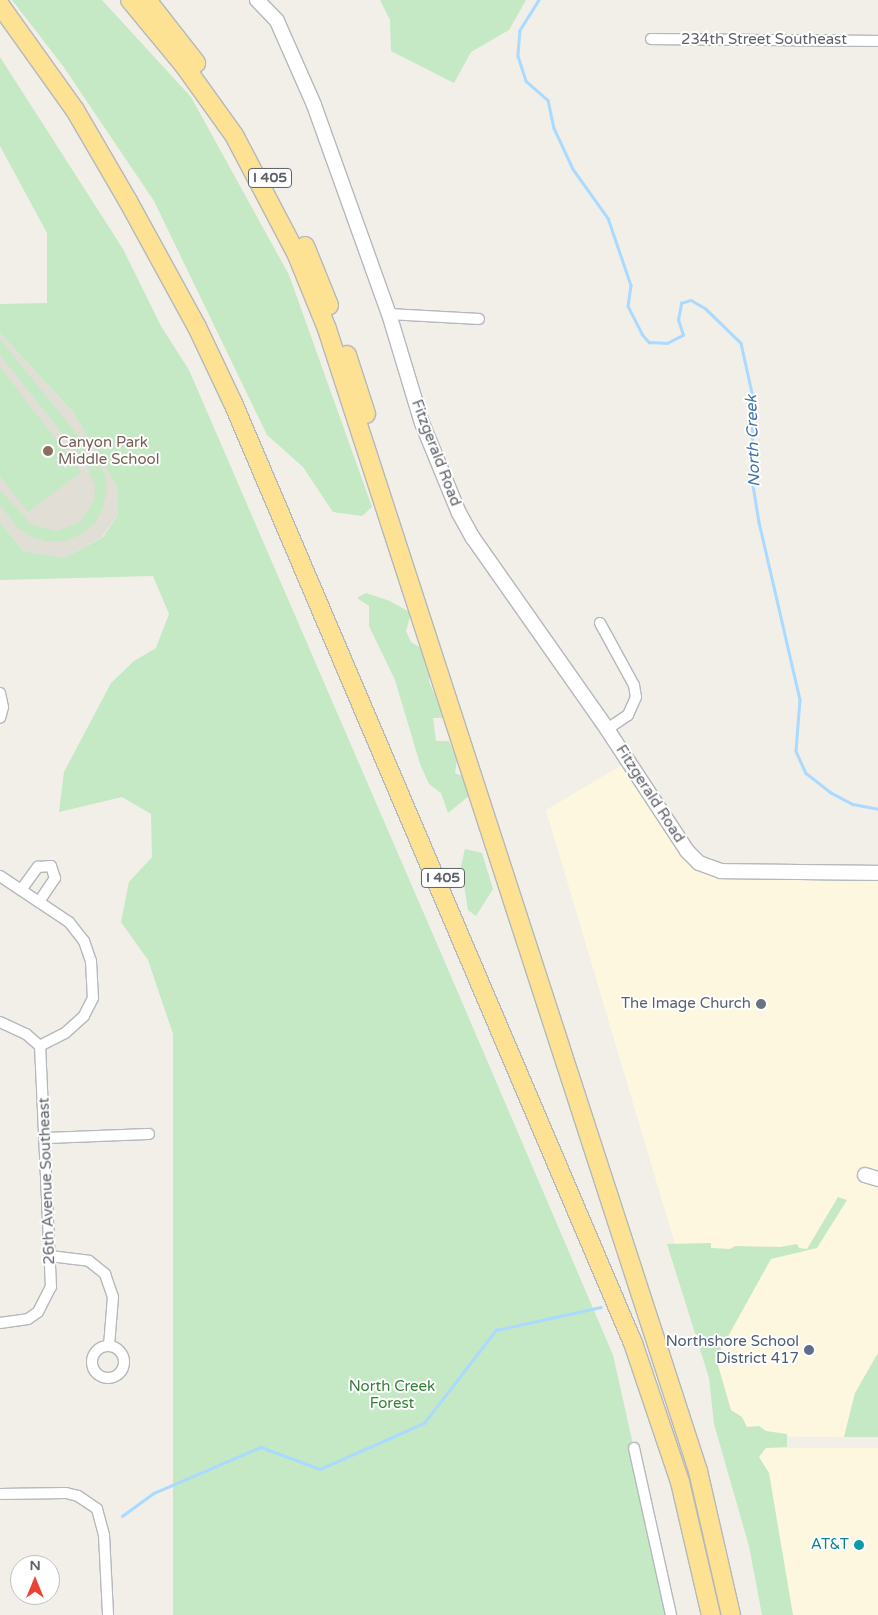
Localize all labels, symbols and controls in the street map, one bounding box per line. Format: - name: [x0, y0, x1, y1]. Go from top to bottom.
- street label: 234th Street Southeast: [681, 31, 847, 49]
- road number: I 405: [248, 167, 292, 190]
- water label: North Creek: [742, 395, 764, 487]
- street label: Fitzgerald Road: [407, 397, 465, 509]
- place label: Canyon Park Middle School: [58, 433, 159, 468]
- marker: Canyon Park Middle School: [42, 445, 54, 457]
- street label: Fitzgerald Road: [612, 742, 688, 846]
- road number: I 405: [420, 866, 466, 890]
- place label: The Image Church: [621, 995, 751, 1013]
- marker: The Image Church: [755, 998, 767, 1010]
- street label: 26th Avenue Southeast: [35, 1097, 59, 1265]
- place label: Northshore School District 417: [666, 1332, 799, 1367]
- marker: Northshore School District 417: [803, 1344, 815, 1356]
- park label: North Creek Forest: [349, 1377, 435, 1412]
- place label: AT&T: [811, 1536, 849, 1554]
- marker: AT&T: [853, 1539, 865, 1551]
- north arrow: [10, 1555, 60, 1605]
- text: N: [29, 1557, 41, 1574]

